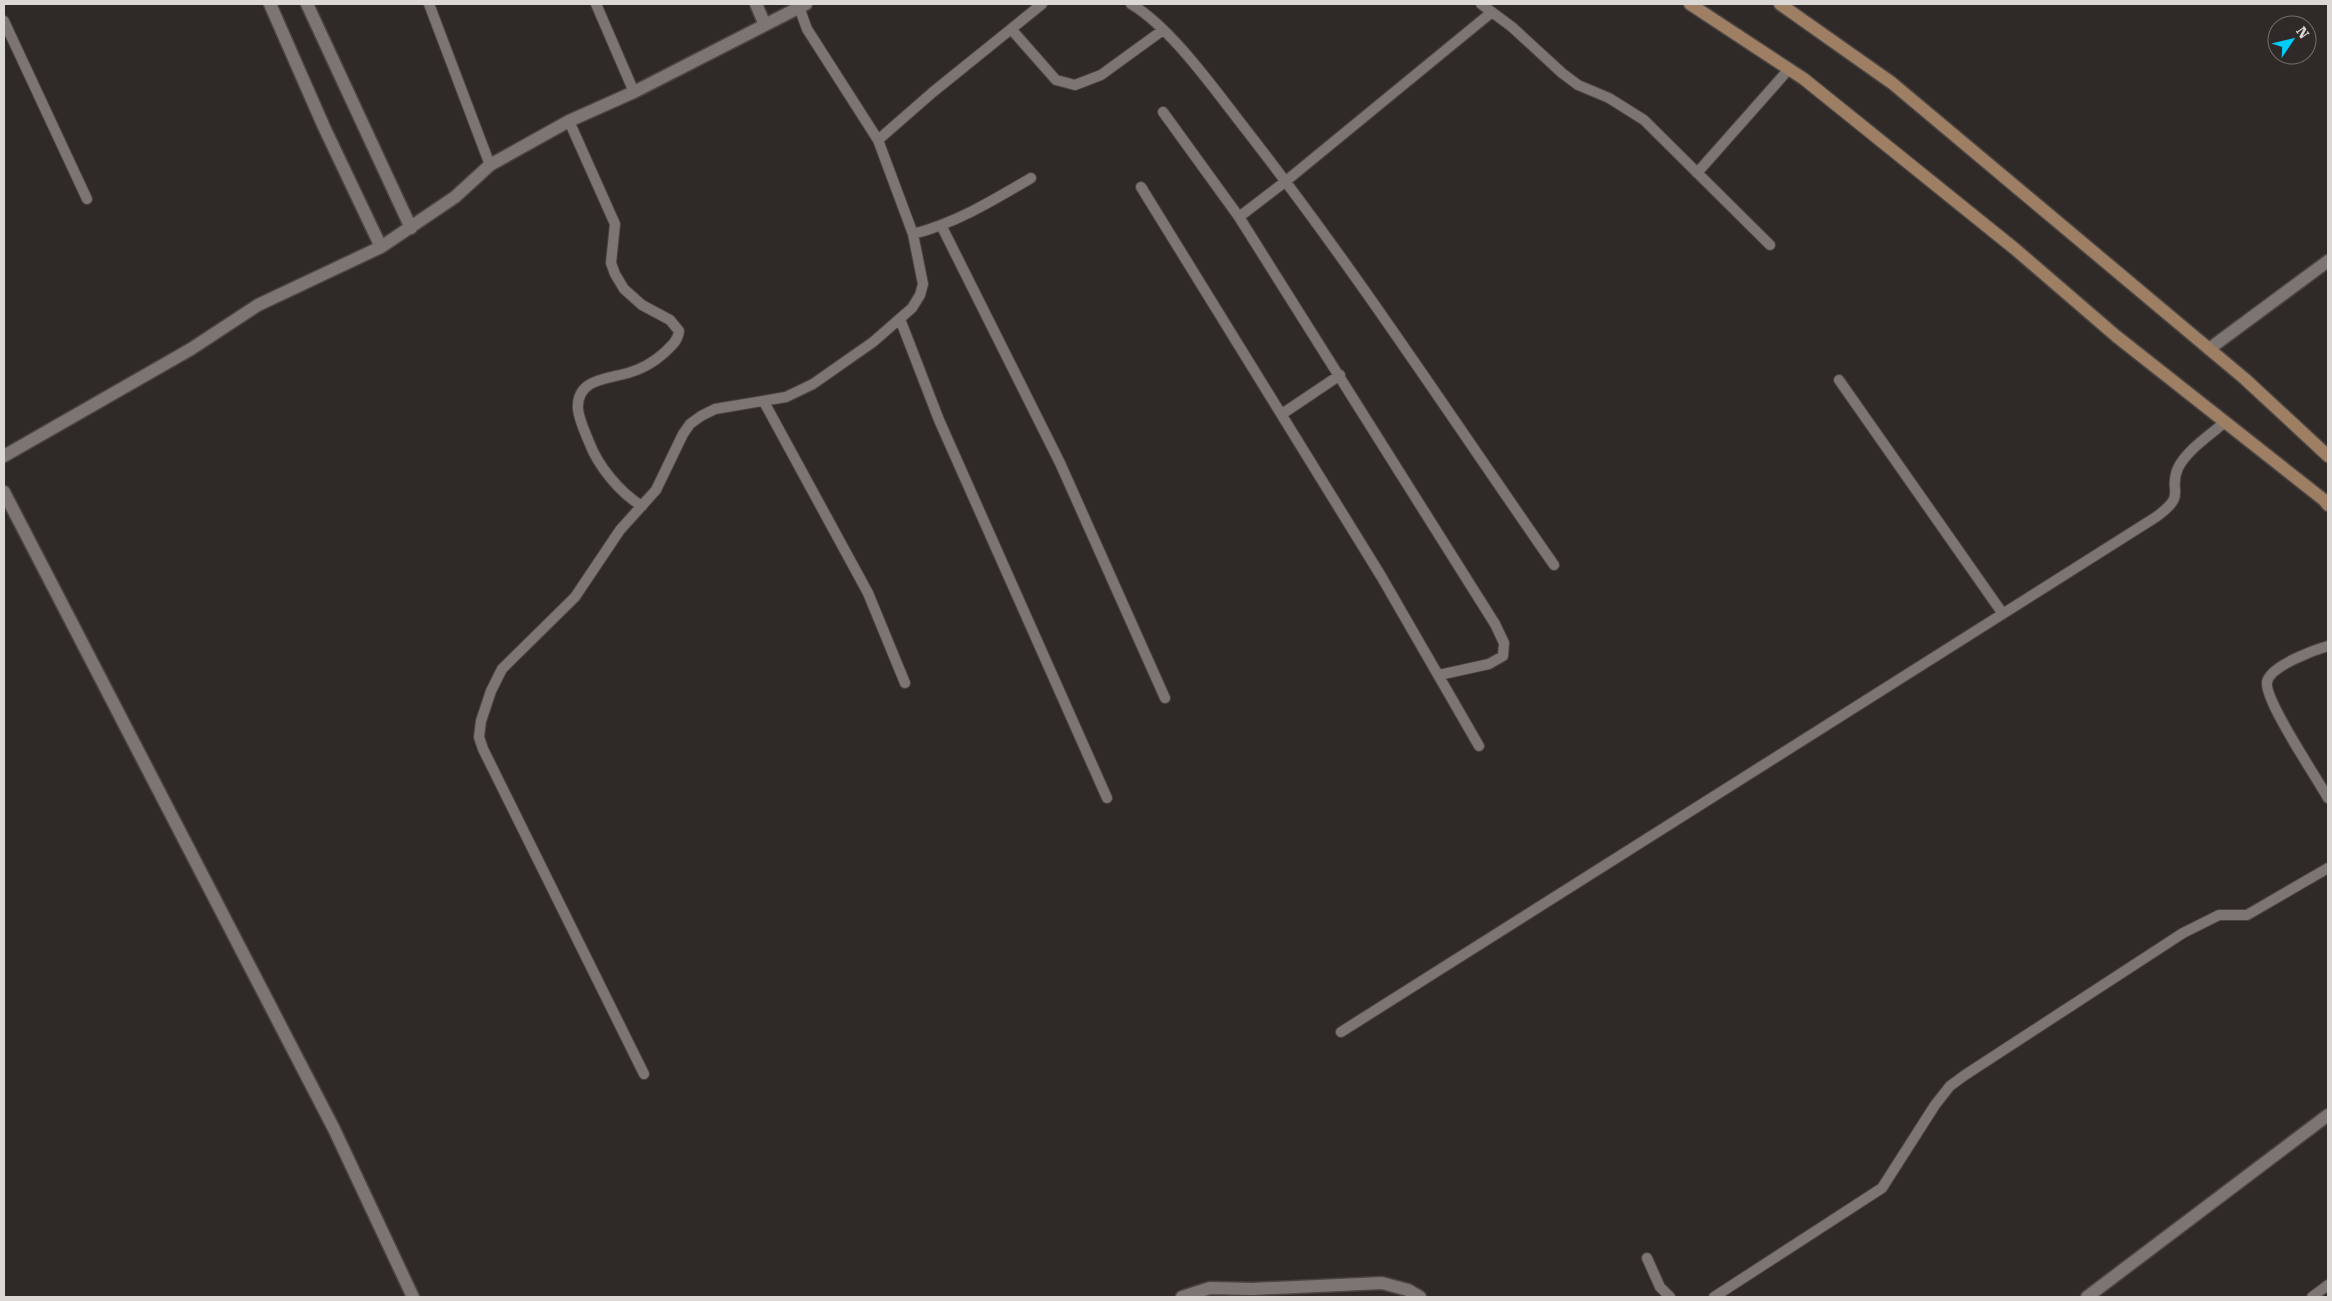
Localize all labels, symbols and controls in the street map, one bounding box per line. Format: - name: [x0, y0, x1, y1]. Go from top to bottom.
- north arrow: [2267, 15, 2317, 65]
- text: N: [2293, 24, 2312, 42]

